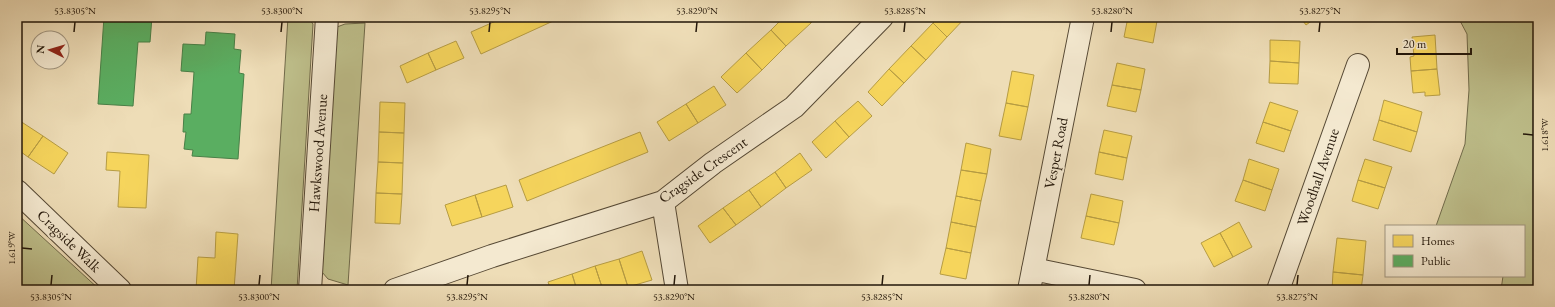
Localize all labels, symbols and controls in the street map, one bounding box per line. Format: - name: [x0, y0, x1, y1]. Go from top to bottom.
- text: 53.8305°N: [54, 4, 96, 17]
- text: 53.8300°N: [261, 4, 303, 17]
- text: 53.8295°N: [469, 4, 511, 17]
- text: 53.8290°N: [676, 4, 718, 17]
- text: 53.8285°N: [884, 4, 926, 17]
- text: 53.8280°N: [1091, 4, 1133, 17]
- text: 53.8275°N: [1299, 4, 1341, 17]
- north arrow: [30, 30, 70, 70]
- scale bar: [1397, 30, 1471, 56]
- text: 20 m: [1403, 36, 1427, 52]
- text: N: [33, 44, 47, 54]
- street label: Hawkswood Avenue: [304, 93, 331, 213]
- street label: Vesper Road: [1039, 115, 1072, 190]
- text: 1.618°W: [1538, 117, 1551, 152]
- street label: Woodhall Avenue: [1292, 126, 1343, 228]
- street label: Cragside Crescent: [655, 132, 751, 207]
- street label: Cragside Walk: [33, 205, 106, 277]
- legend: [1385, 225, 1525, 277]
- text: 1.619°W: [5, 230, 18, 265]
- text: Homes: [1421, 233, 1455, 249]
- text: Public: [1421, 253, 1451, 269]
- text: 53.8305°N: [30, 290, 72, 303]
- text: 53.8300°N: [238, 290, 280, 303]
- text: 53.8295°N: [446, 290, 488, 303]
- text: 53.8290°N: [653, 290, 695, 303]
- text: 53.8285°N: [861, 290, 903, 303]
- text: 53.8280°N: [1068, 290, 1110, 303]
- text: 53.8275°N: [1276, 290, 1318, 303]

